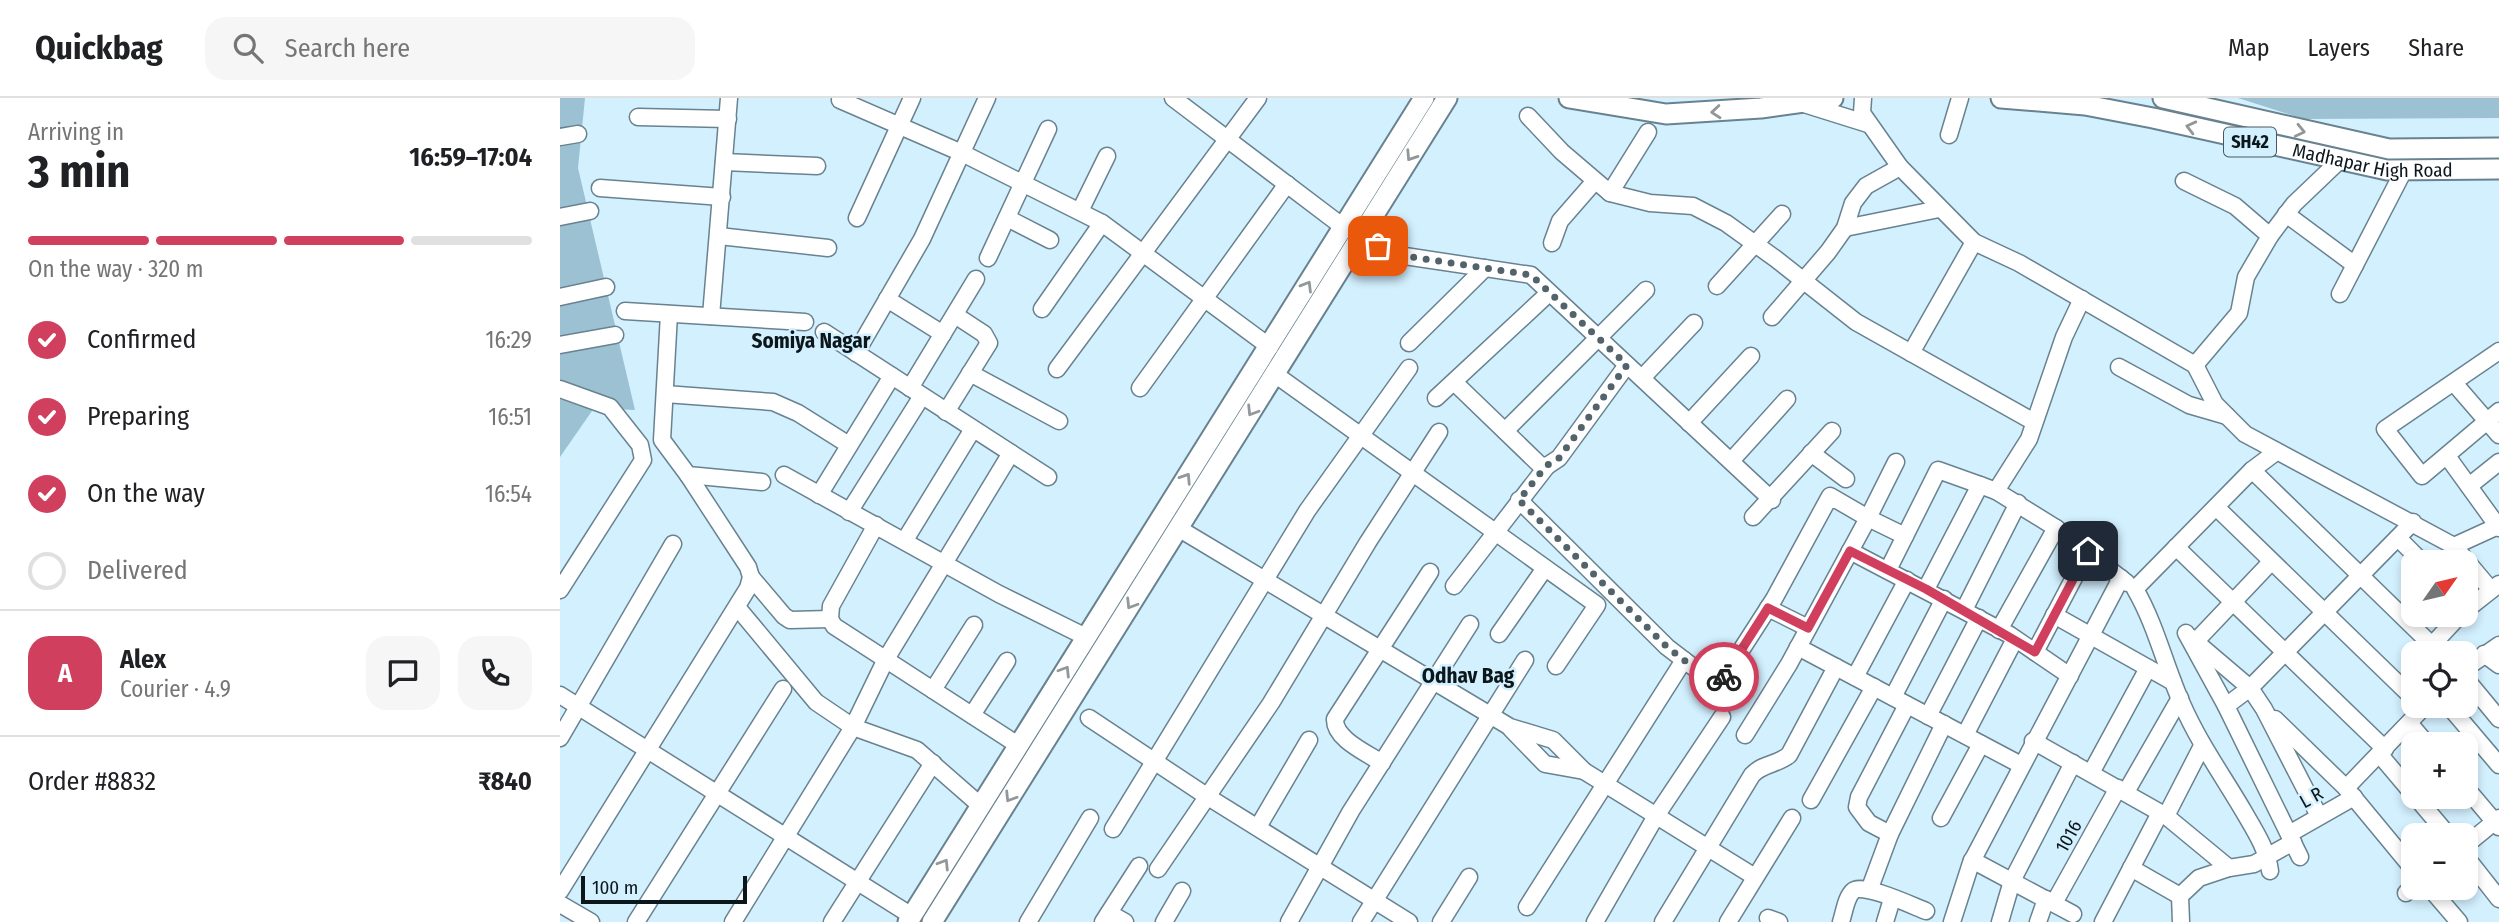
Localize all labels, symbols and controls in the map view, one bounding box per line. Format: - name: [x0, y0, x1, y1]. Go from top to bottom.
- search box: [205, 17, 695, 80]
- text: Quickbag: [35, 28, 163, 68]
- icon: search: [229, 29, 267, 67]
- text: Search here: [285, 33, 410, 64]
- text: Map: [2228, 34, 2270, 62]
- text: Layers: [2308, 34, 2370, 62]
- text: Share: [2408, 34, 2464, 62]
- one-way arrow: [1710, 104, 1721, 119]
- text: Arriving in: [28, 118, 124, 146]
- one-way arrow: [2185, 121, 2197, 135]
- one-way arrow: [2294, 123, 2306, 137]
- road number: SH42: [2224, 127, 2276, 156]
- street label: Madhapar High Road: [2291, 138, 2453, 182]
- text: 16:59–17:04: [409, 142, 532, 173]
- text: 3 min: [28, 144, 130, 199]
- one-way arrow: [1407, 148, 1420, 161]
- pin: [1348, 216, 1408, 276]
- icon: bag: [1359, 227, 1397, 265]
- text: On the way · 320 m: [28, 255, 203, 283]
- one-way arrow: [1298, 280, 1311, 293]
- icon: check: [28, 321, 66, 359]
- text: Confirmed: [87, 324, 197, 355]
- text: 16:29: [486, 326, 532, 354]
- district label: Somiya Nagar: [752, 328, 871, 354]
- icon: check: [28, 398, 66, 436]
- text: Preparing: [87, 401, 189, 432]
- text: 16:51: [488, 403, 532, 431]
- one-way arrow: [1248, 404, 1261, 417]
- one-way arrow: [1178, 473, 1191, 486]
- icon: check: [28, 475, 66, 513]
- text: On the way: [87, 478, 205, 509]
- text: 16:54: [485, 480, 532, 508]
- pin: [2058, 521, 2118, 581]
- icon: home: [2069, 532, 2107, 570]
- north arrow: [2401, 550, 2478, 626]
- map controls: [2401, 550, 2478, 900]
- text: Delivered: [87, 555, 188, 586]
- one-way arrow: [1126, 596, 1139, 609]
- button: chat: [366, 636, 440, 710]
- button: phone: [458, 636, 532, 710]
- button: locate: [2401, 641, 2478, 718]
- courier: [1689, 642, 1759, 712]
- text: Alex: [120, 644, 166, 675]
- text: A: [58, 658, 72, 689]
- icon: bike: [1705, 658, 1743, 696]
- district label: Odhav Bag: [1422, 663, 1515, 689]
- one-way arrow: [1056, 666, 1069, 679]
- text: Courier · 4.9: [120, 675, 231, 703]
- button: +: [2401, 732, 2478, 809]
- text: Order #8832: [28, 766, 156, 797]
- text: ₹840: [478, 766, 532, 797]
- street label: L R: [2295, 782, 2327, 813]
- one-way arrow: [1006, 789, 1019, 802]
- street label: 1016: [2050, 816, 2087, 857]
- button: −: [2401, 823, 2478, 900]
- one-way arrow: [936, 859, 949, 872]
- scale bar: [581, 873, 747, 905]
- text: 100 m: [592, 876, 638, 899]

